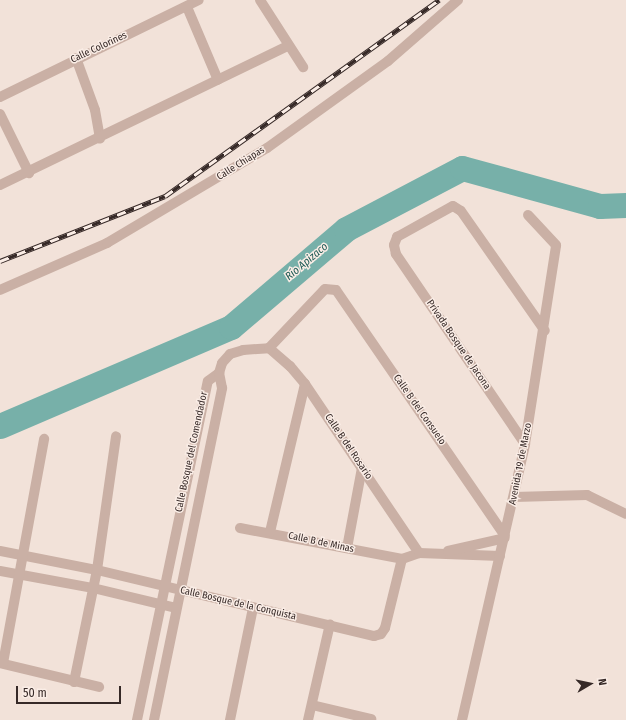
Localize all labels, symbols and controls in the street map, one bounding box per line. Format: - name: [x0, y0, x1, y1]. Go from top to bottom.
- street label: Calle Colorines: [69, 30, 129, 66]
- street label: Calle Chiapas: [215, 145, 267, 183]
- water label: Río Apizaco: [283, 240, 331, 284]
- street label: Privada Bosque de Jacona: [424, 298, 492, 392]
- street label: Calle B del Consuelo: [390, 373, 448, 447]
- street label: Calle Bosque del Comendador: [173, 391, 211, 513]
- street label: Calle B del Rosario: [322, 412, 374, 482]
- street label: Avenida 19 de Marzo: [507, 422, 535, 506]
- street label: Calle B de Minas: [287, 530, 355, 556]
- street label: Calle Bosque de la Conquista: [179, 585, 297, 623]
- north arrow: [570, 664, 610, 704]
- scale bar: [18, 678, 123, 704]
- text: N: [595, 678, 609, 686]
- text: 50 m: [23, 686, 47, 700]

